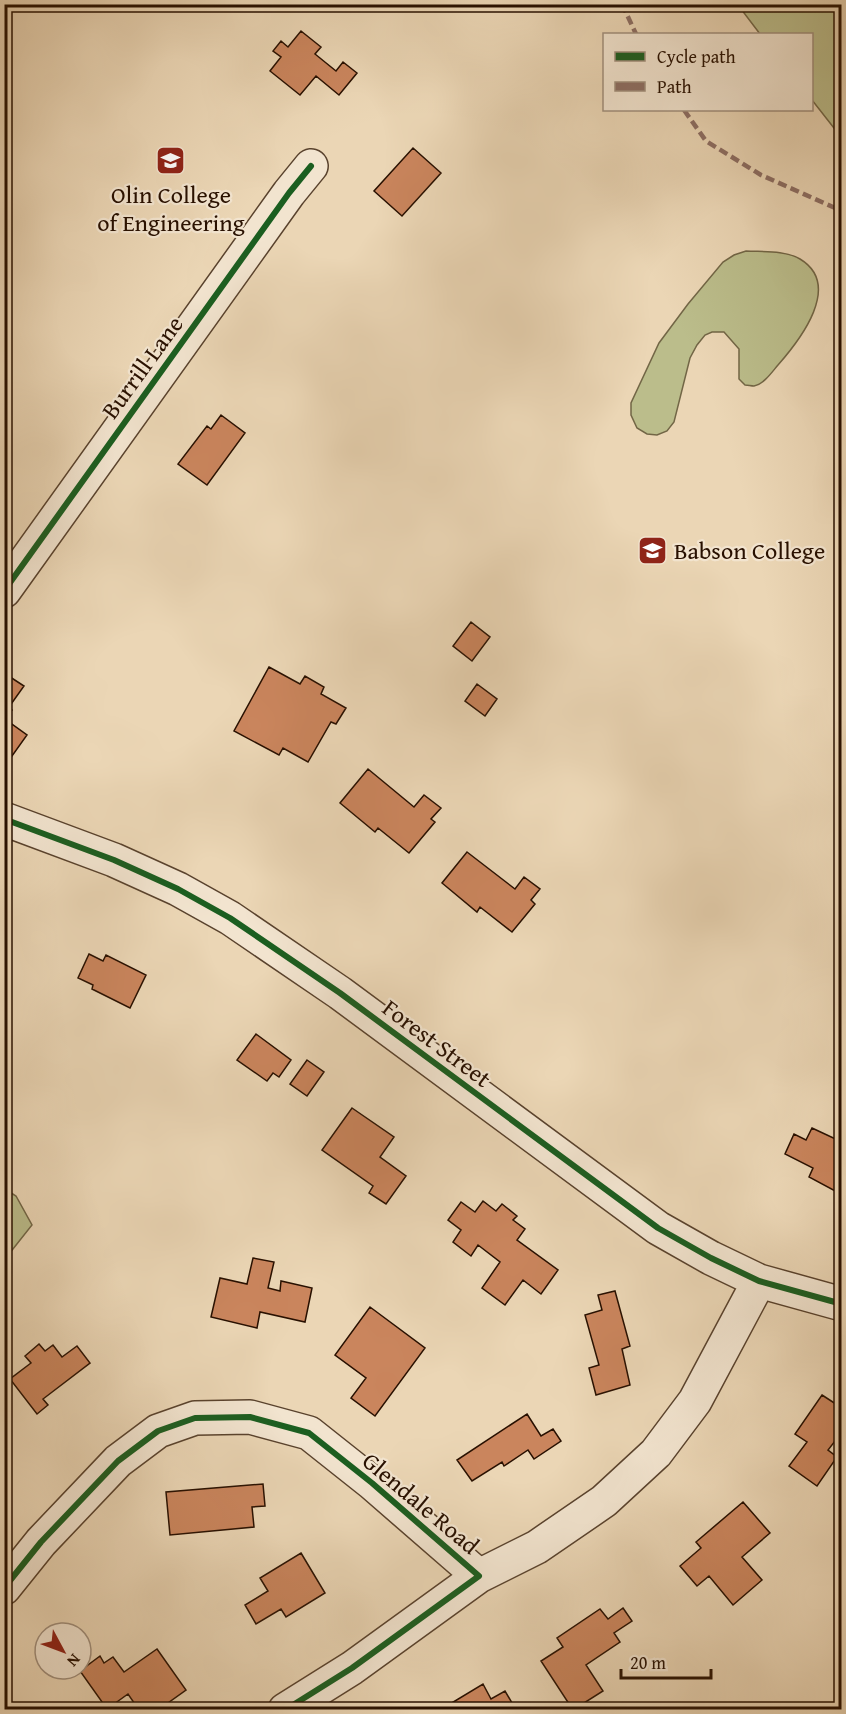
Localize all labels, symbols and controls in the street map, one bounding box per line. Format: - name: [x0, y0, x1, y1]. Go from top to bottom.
- legend: [603, 33, 813, 111]
- text: Cycle path: [657, 43, 736, 70]
- text: Path: [657, 73, 692, 100]
- school or university icon: Olin College of Engineering: [155, 145, 187, 177]
- place label: Olin College of Engineering: [97, 177, 245, 240]
- street label: Burrill Lane: [93, 308, 191, 426]
- place label: Babson College: [674, 533, 825, 568]
- school or university icon: Babson College: [637, 534, 669, 566]
- street label: Forest Street: [375, 991, 499, 1096]
- street label: Glendale Road: [355, 1444, 487, 1563]
- north arrow: [33, 1621, 93, 1681]
- scale bar: [621, 1642, 711, 1680]
- text: N: [62, 1649, 87, 1673]
- text: 20 m: [630, 1649, 666, 1676]

